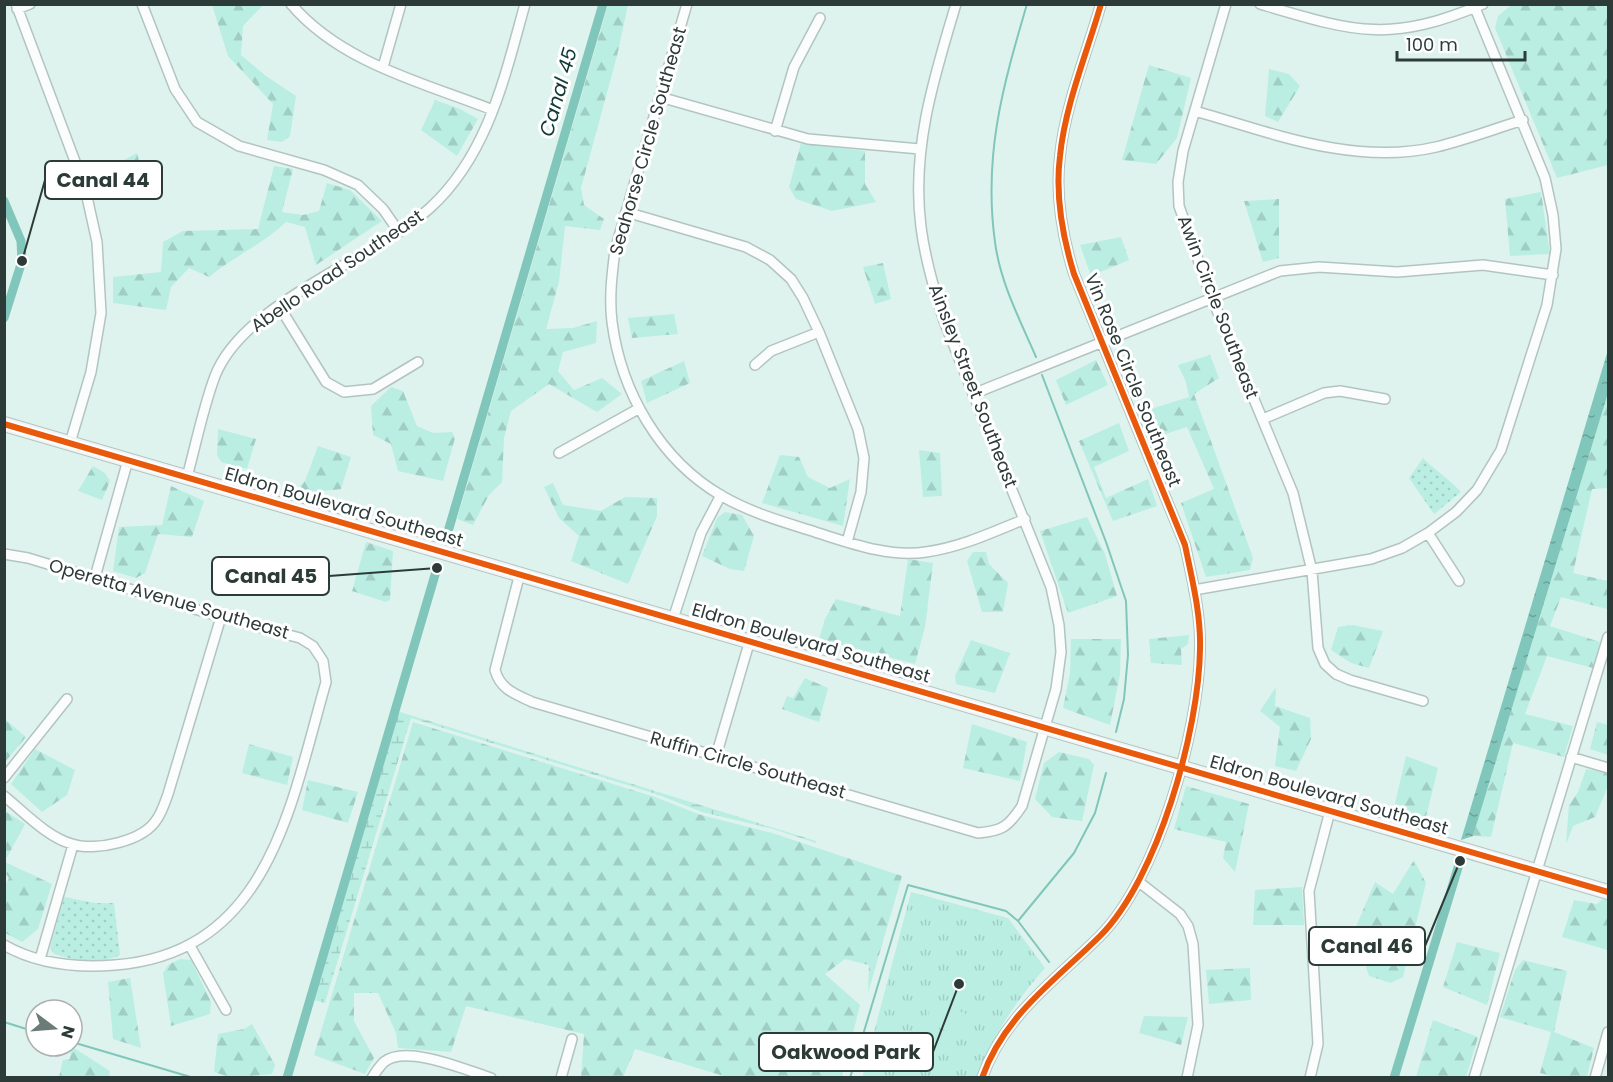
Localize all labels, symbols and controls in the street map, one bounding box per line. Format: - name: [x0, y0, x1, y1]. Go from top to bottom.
- street label: Seahorse Circle Southeast: [603, 24, 692, 258]
- scale bar: [1397, 24, 1524, 62]
- text: 100 m: [1406, 32, 1458, 57]
- water label: Canal 45: [532, 44, 584, 140]
- callout: Canal 44: [45, 161, 162, 199]
- text: Canal 44: [56, 166, 150, 194]
- street label: Abello Road Southeast: [245, 203, 428, 338]
- street label: Awin Circle Southeast: [1172, 211, 1265, 402]
- street label: Vin Rose Circle Southeast: [1079, 269, 1188, 490]
- street label: Ainsley Street Southeast: [923, 280, 1024, 491]
- street label: Eldron Boulevard Southeast: [222, 460, 466, 553]
- street label: Operetta Avenue Southeast: [46, 552, 292, 645]
- callout: Canal 45: [212, 557, 329, 595]
- text: Canal 45: [225, 562, 317, 590]
- street label: Eldron Boulevard Southeast: [689, 596, 933, 689]
- street label: Ruffin Circle Southeast: [647, 725, 849, 804]
- street label: Eldron Boulevard Southeast: [1207, 748, 1451, 841]
- callout: Canal 46: [1309, 927, 1425, 965]
- text: Canal 46: [1321, 932, 1413, 960]
- north arrow: [24, 998, 84, 1058]
- text: N: [55, 1023, 81, 1041]
- callout: Oakwood Park: [759, 1033, 933, 1071]
- text: Oakwood Park: [771, 1038, 921, 1066]

